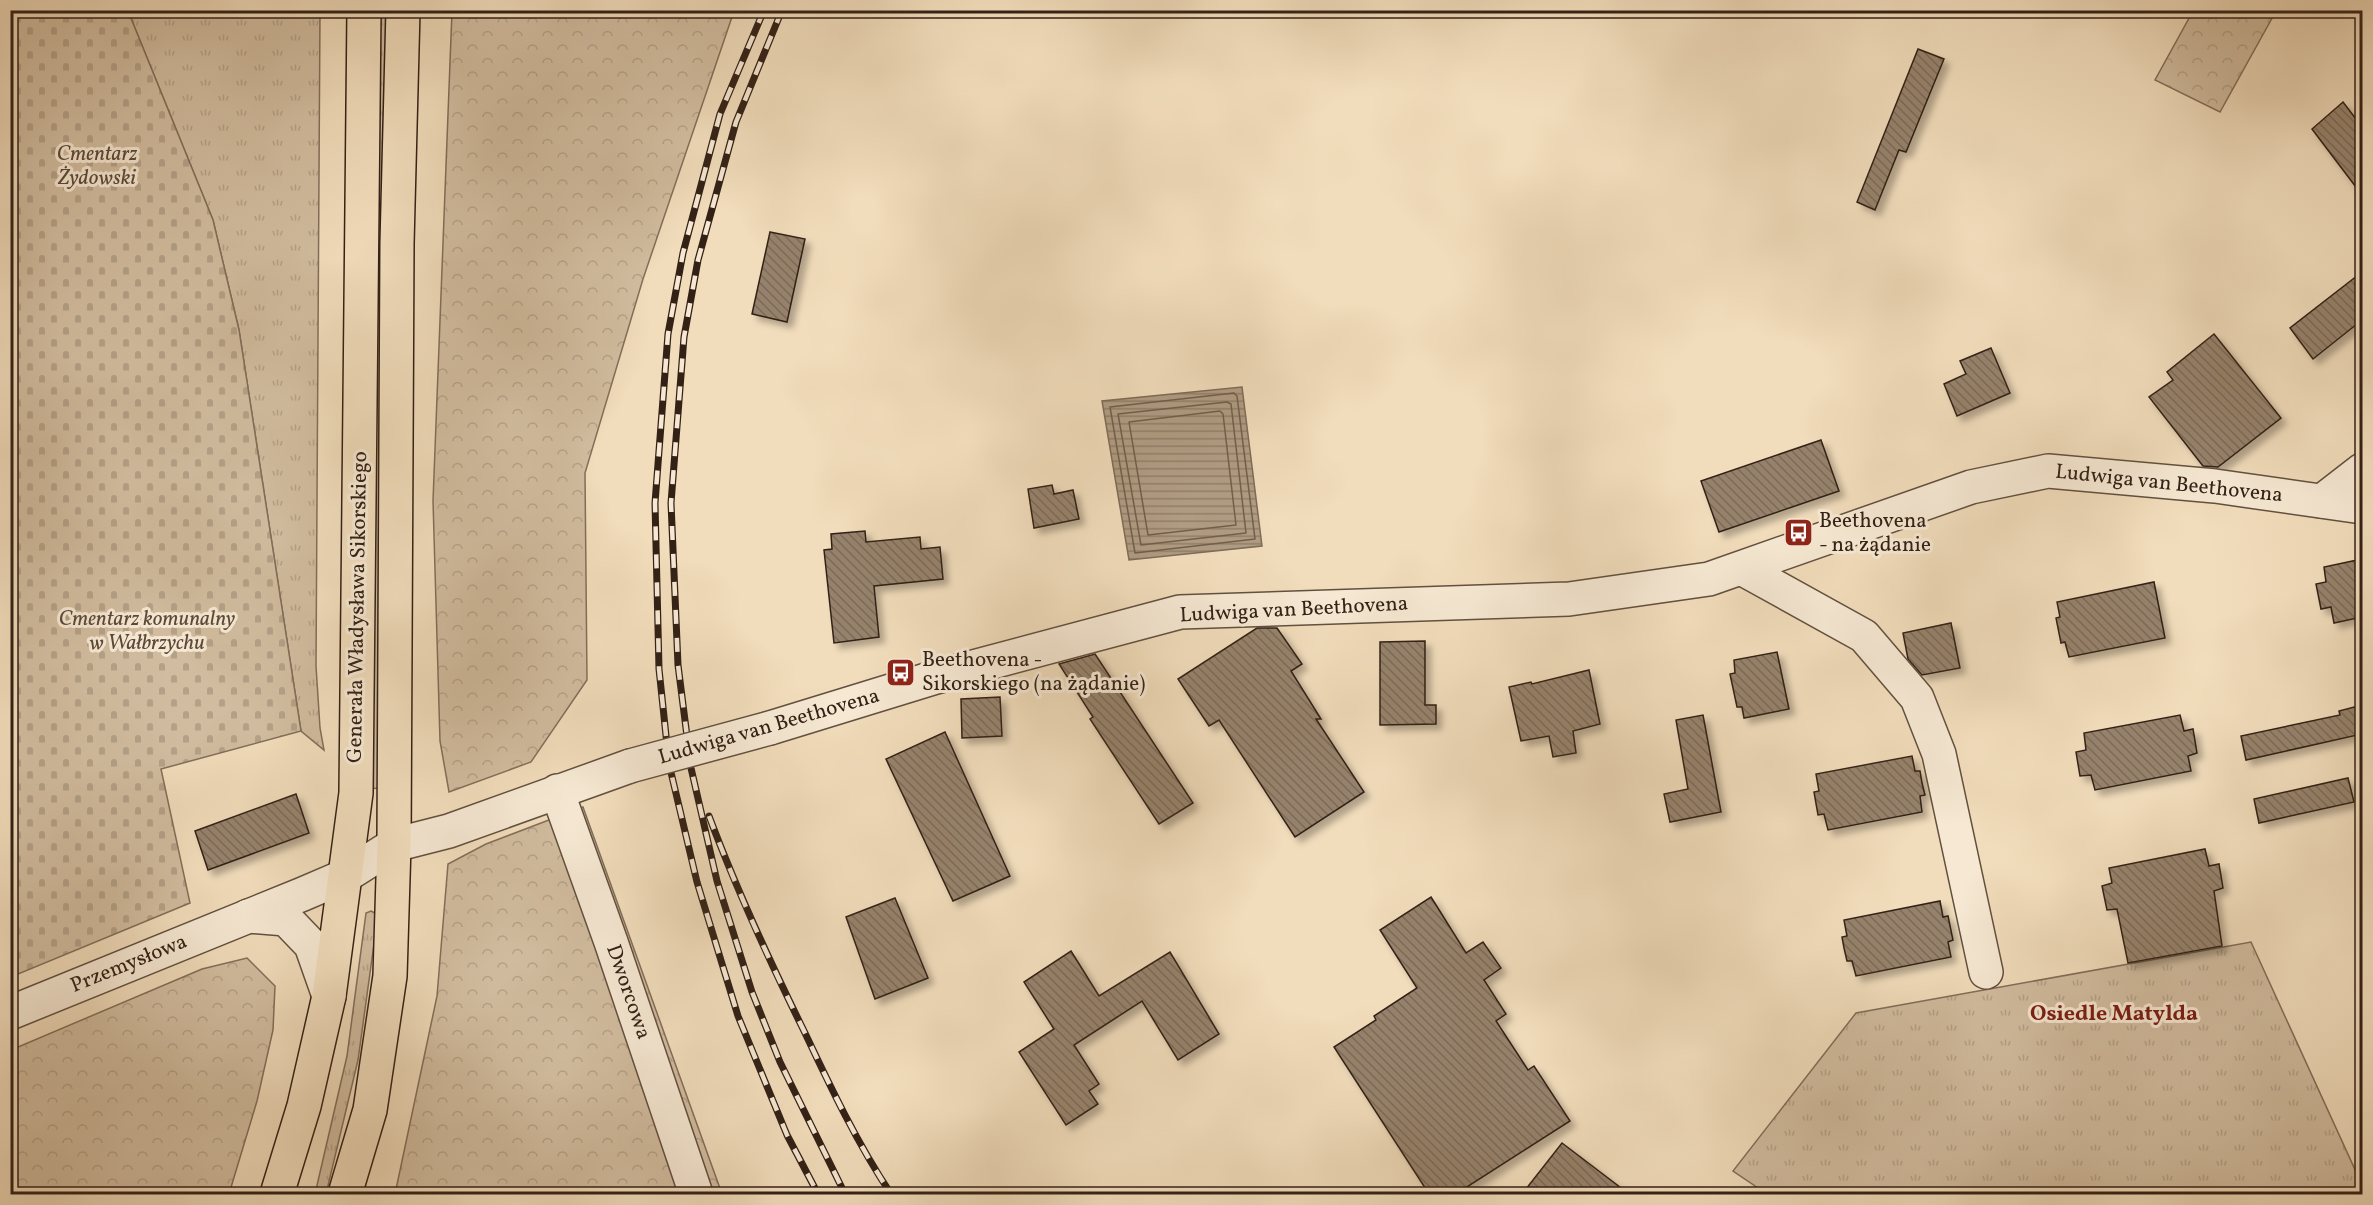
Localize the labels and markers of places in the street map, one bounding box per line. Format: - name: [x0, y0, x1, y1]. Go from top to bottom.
- place label: Beethovena - na żądanie: [1819, 507, 1931, 560]
- bus stop icon: Beethovena - na żądanie: [1782, 517, 1814, 549]
- place label: Beethovena - Sikorskiego (na żądanie): [922, 646, 1145, 699]
- bus stop icon: Beethovena - Sikorskiego (na żądanie): [885, 656, 917, 688]

